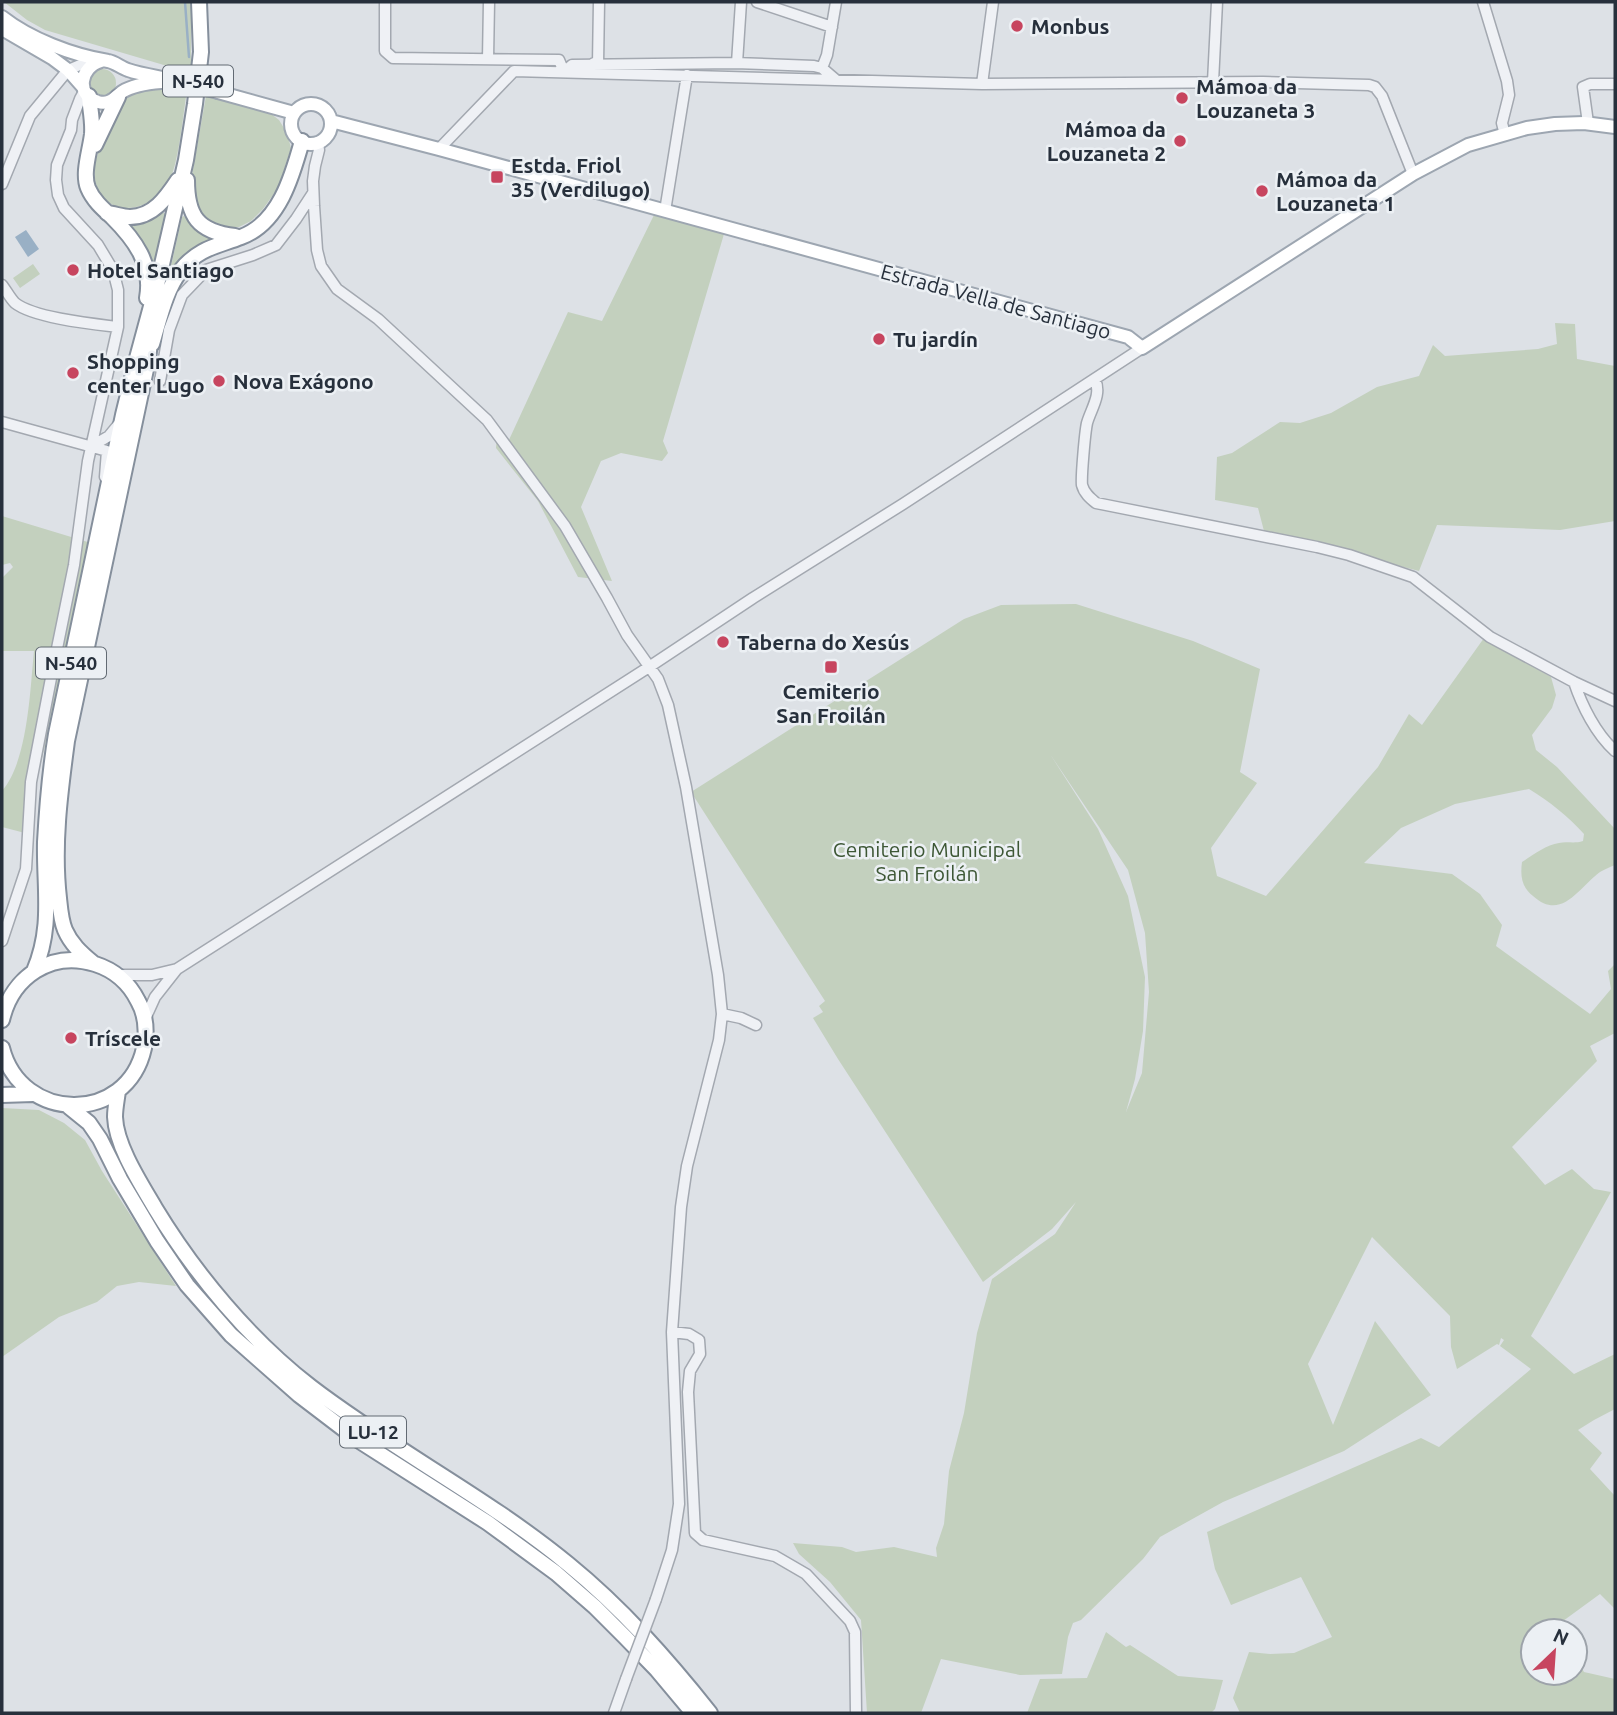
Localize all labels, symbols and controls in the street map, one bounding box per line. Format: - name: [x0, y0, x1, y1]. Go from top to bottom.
- place label: Monbus: [1031, 14, 1109, 38]
- marker: Monbus: [1009, 18, 1025, 34]
- road number: N-540: [163, 66, 233, 96]
- place label: Mámoa da Louzaneta 3: [1196, 74, 1315, 122]
- marker: Mámoa da Louzaneta 3: [1174, 90, 1190, 106]
- place label: Mámoa da Louzaneta 2: [1047, 117, 1166, 165]
- marker: Mámoa da Louzaneta 2: [1172, 133, 1188, 149]
- place label: Estda. Friol 35 (Verdilugo): [511, 153, 651, 201]
- place label: Mámoa da Louzaneta 1: [1276, 167, 1395, 215]
- marker: Estda. Friol 35 (Verdilugo): [489, 169, 505, 185]
- marker: Mámoa da Louzaneta 1: [1254, 183, 1270, 199]
- place label: Hotel Santiago: [87, 258, 234, 282]
- street label: Estrada Vella de Santiago: [878, 259, 1114, 343]
- marker: Hotel Santiago: [65, 262, 81, 278]
- place label: Tu jardín: [893, 327, 978, 351]
- marker: Tu jardín: [871, 331, 887, 347]
- place label: Shopping center Lugo: [87, 349, 205, 397]
- marker: Shopping center Lugo: [65, 365, 81, 381]
- place label: Nova Exágono: [233, 369, 374, 393]
- marker: Nova Exágono: [211, 373, 227, 389]
- place label: Taberna do Xesús: [737, 630, 909, 654]
- marker: Taberna do Xesús: [715, 634, 731, 650]
- road number: N-540: [36, 648, 106, 678]
- marker: Cemiterio San Froilán: [823, 659, 839, 675]
- place label: Cemiterio San Froilán: [776, 679, 886, 727]
- park label: Cemiterio Municipal San Froilán: [833, 837, 1021, 885]
- place label: Tríscele: [85, 1026, 161, 1050]
- marker: Tríscele: [63, 1030, 79, 1046]
- road number: LU-12: [340, 1416, 406, 1448]
- north arrow: [1519, 1617, 1589, 1687]
- text: N: [1550, 1624, 1572, 1650]

